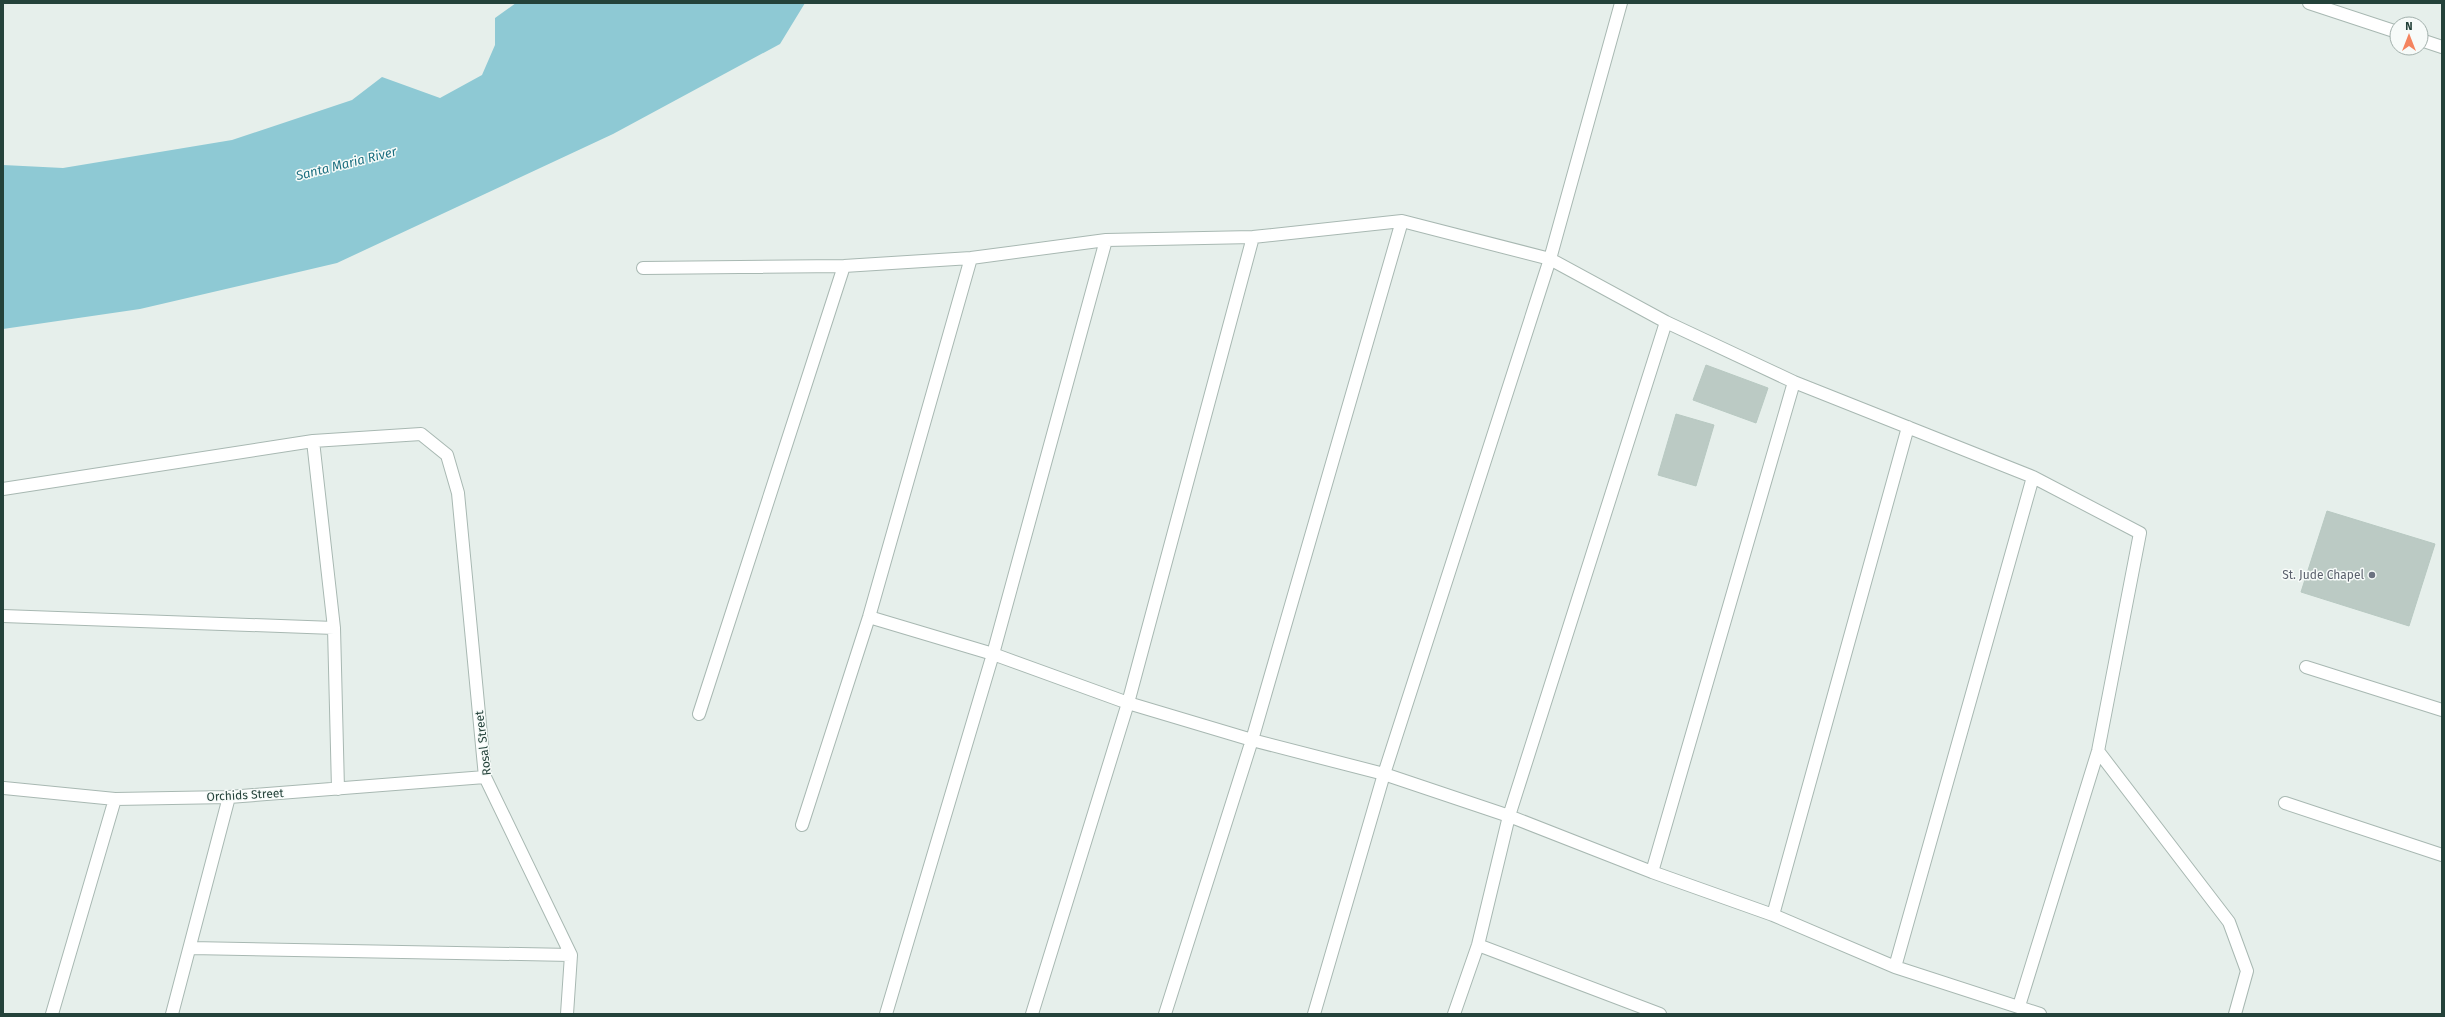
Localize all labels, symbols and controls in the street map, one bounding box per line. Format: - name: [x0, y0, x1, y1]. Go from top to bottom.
- north arrow: [2389, 16, 2429, 56]
- text: N: [2405, 20, 2413, 33]
- water label: Santa Maria River: [293, 143, 399, 183]
- place label: St. Jude Chapel: [2282, 568, 2364, 582]
- marker: St. Jude Chapel: [2367, 570, 2377, 580]
- street label: Rosal Street: [472, 709, 494, 776]
- street label: Orchids Street: [206, 786, 285, 804]

